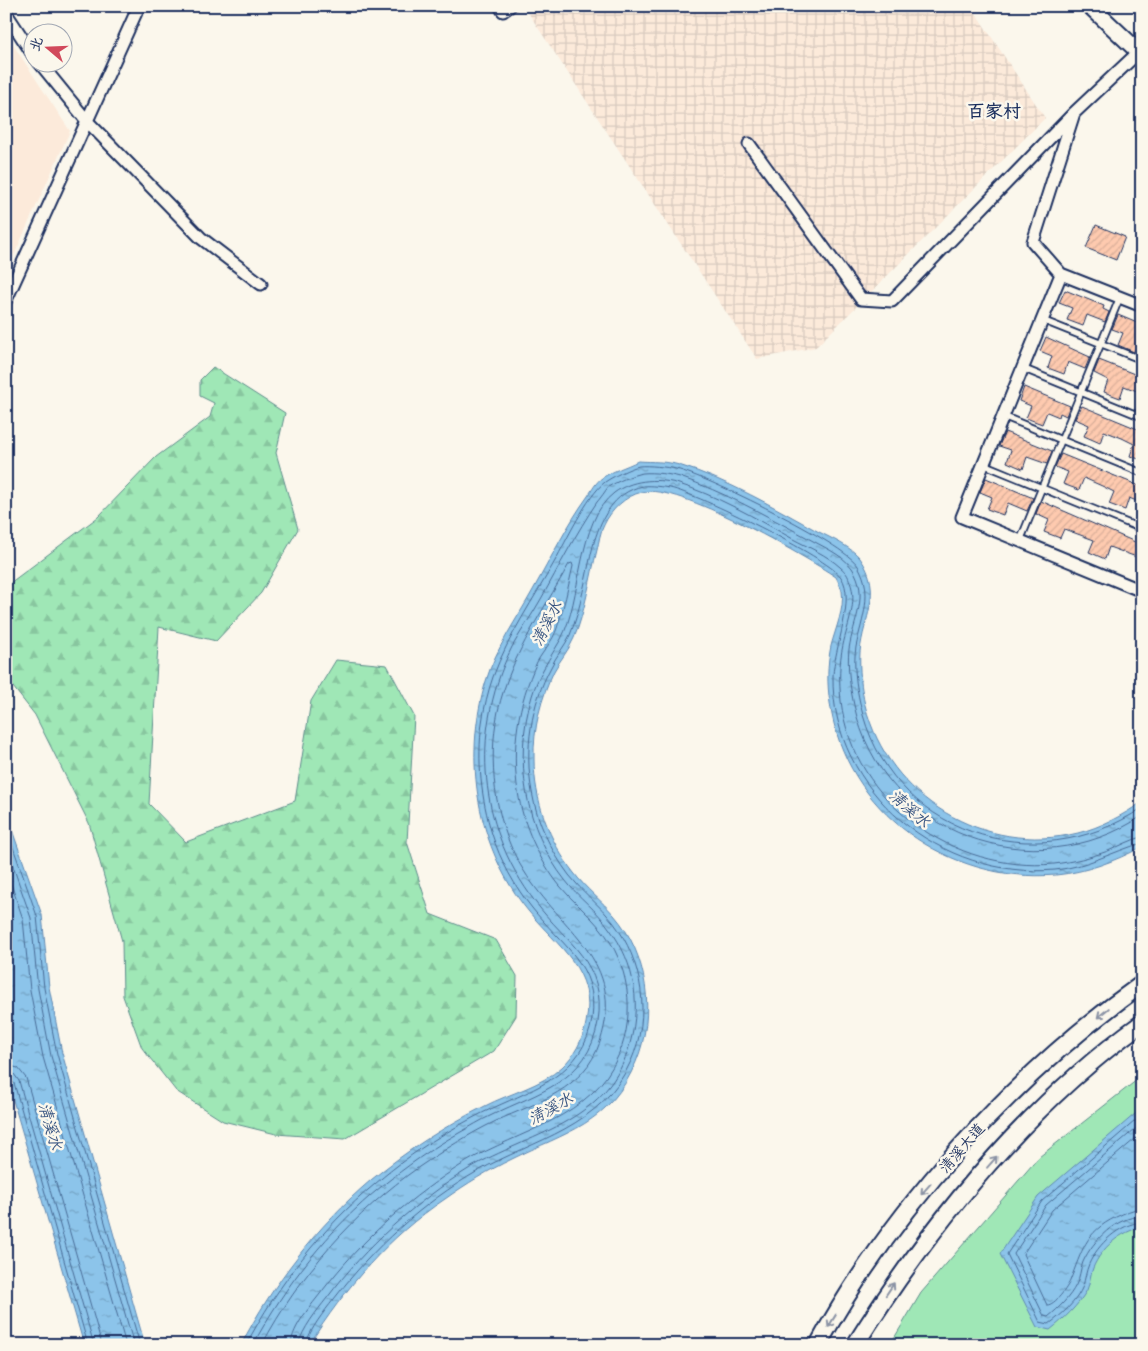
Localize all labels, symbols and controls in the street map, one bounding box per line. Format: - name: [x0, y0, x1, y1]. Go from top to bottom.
- north arrow: [22, 22, 72, 72]
- text: 北: [23, 34, 47, 54]
- district label: 百家村: [967, 96, 1021, 123]
- water label: 清溪水: [524, 595, 567, 649]
- water label: 清溪水: [885, 782, 937, 833]
- one-way arrow: [1097, 1008, 1110, 1019]
- water label: 清溪水: [523, 1085, 577, 1129]
- water label: 清溪水: [34, 1099, 70, 1153]
- street label: 清溪大道: [933, 1117, 989, 1177]
- one-way arrow: [986, 1155, 997, 1168]
- one-way arrow: [921, 1182, 932, 1195]
- one-way arrow: [886, 1282, 896, 1296]
- one-way arrow: [827, 1314, 837, 1328]

